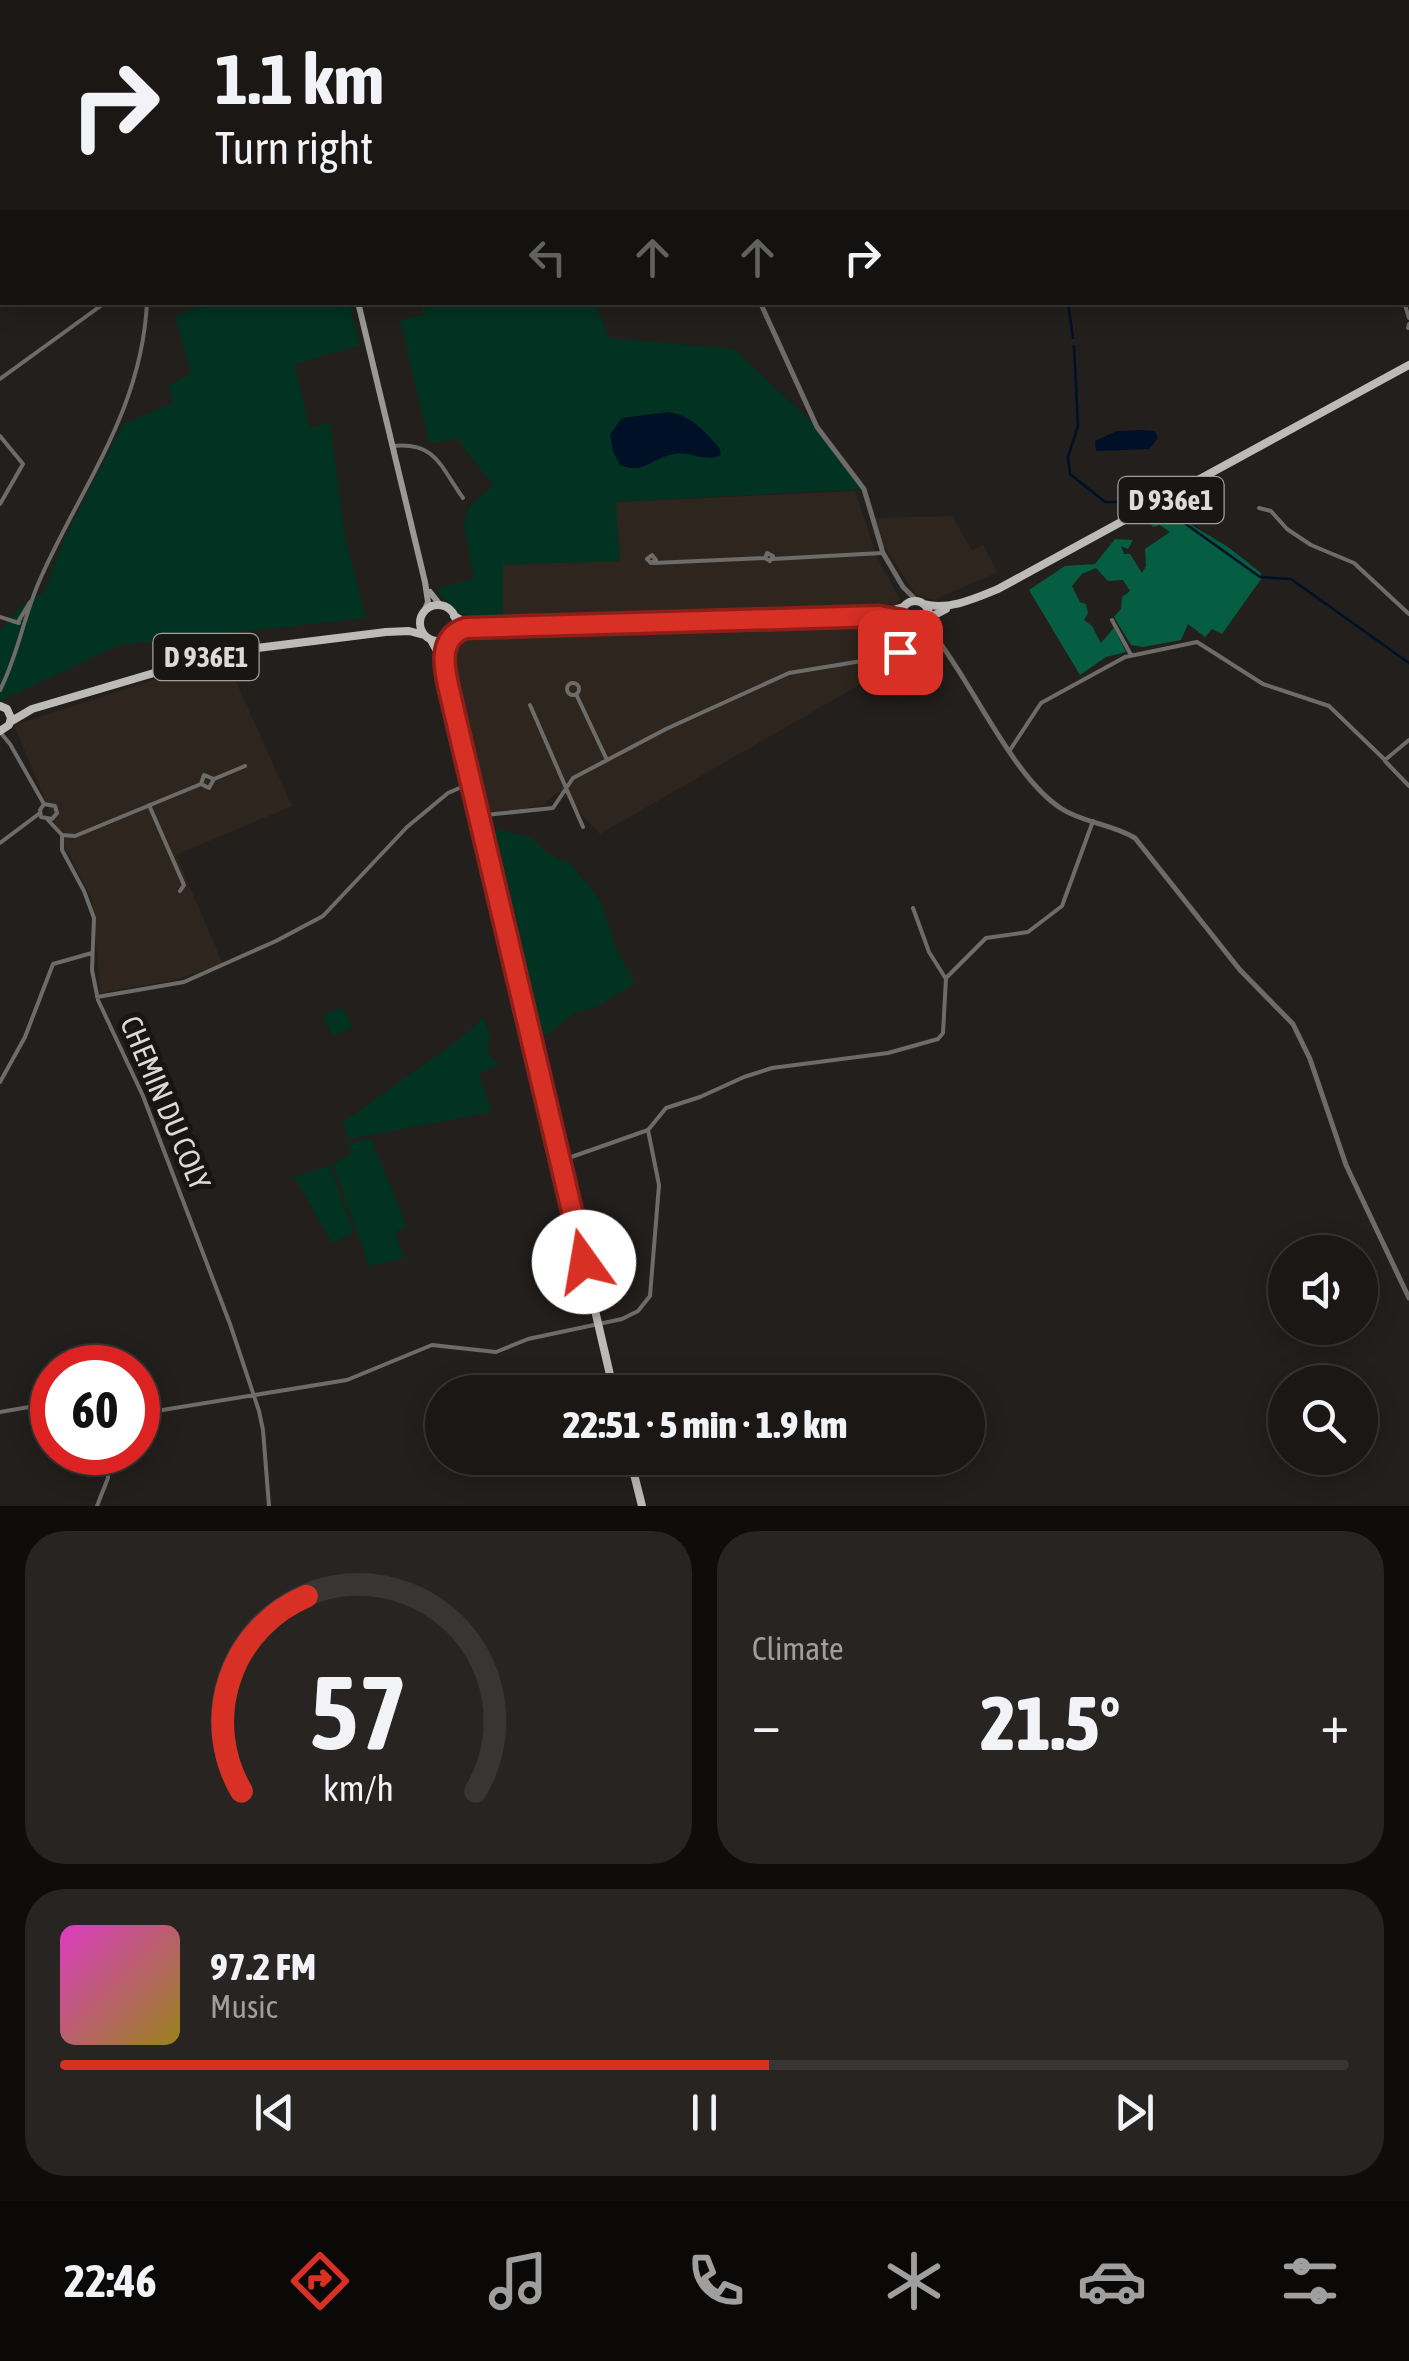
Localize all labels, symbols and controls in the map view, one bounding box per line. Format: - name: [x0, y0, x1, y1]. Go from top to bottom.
- text: 1.1 km: [215, 39, 384, 119]
- icon: right: [50, 40, 180, 170]
- text: Turn right: [215, 122, 373, 174]
- icon: left: [520, 230, 575, 285]
- icon: ahead: [625, 230, 680, 285]
- icon: ahead: [730, 230, 785, 285]
- icon: right: [835, 230, 890, 285]
- road number: D 936e1: [1118, 477, 1224, 523]
- pin: [858, 610, 943, 695]
- icon: arrive: [873, 625, 928, 680]
- road number: D 936E1: [154, 634, 258, 680]
- street label: CHEMIN DU COLY: [114, 1011, 218, 1195]
- position arrow: [532, 1210, 636, 1314]
- map controls: [1268, 1235, 1378, 1475]
- button: sound: [1268, 1235, 1378, 1345]
- speed limit sign: 60: [30, 1345, 160, 1475]
- button: search: [1268, 1365, 1378, 1475]
- text: 22:51 · 5 min · 1.9 km: [563, 1403, 847, 1446]
- text: Climate: [752, 1630, 844, 1667]
- text: 57: [310, 1652, 407, 1771]
- text: 21.5°: [981, 1680, 1120, 1766]
- text: −: [752, 1692, 781, 1755]
- text: +: [1320, 1692, 1349, 1755]
- text: km/h: [323, 1768, 394, 1809]
- text: 97.2 FM: [210, 1945, 316, 1988]
- text: Music: [210, 1988, 277, 2025]
- icon: previous: [247, 2085, 302, 2140]
- icon: pause: [677, 2085, 732, 2140]
- icon: next: [1107, 2085, 1162, 2140]
- icon: directions: [285, 2246, 355, 2316]
- icon: music: [483, 2246, 553, 2316]
- icon: phone: [681, 2246, 751, 2316]
- icon: climate: [879, 2246, 949, 2316]
- icon: car: [1077, 2246, 1147, 2316]
- icon: filters: [1275, 2246, 1345, 2316]
- text: 22:46: [64, 2255, 157, 2307]

